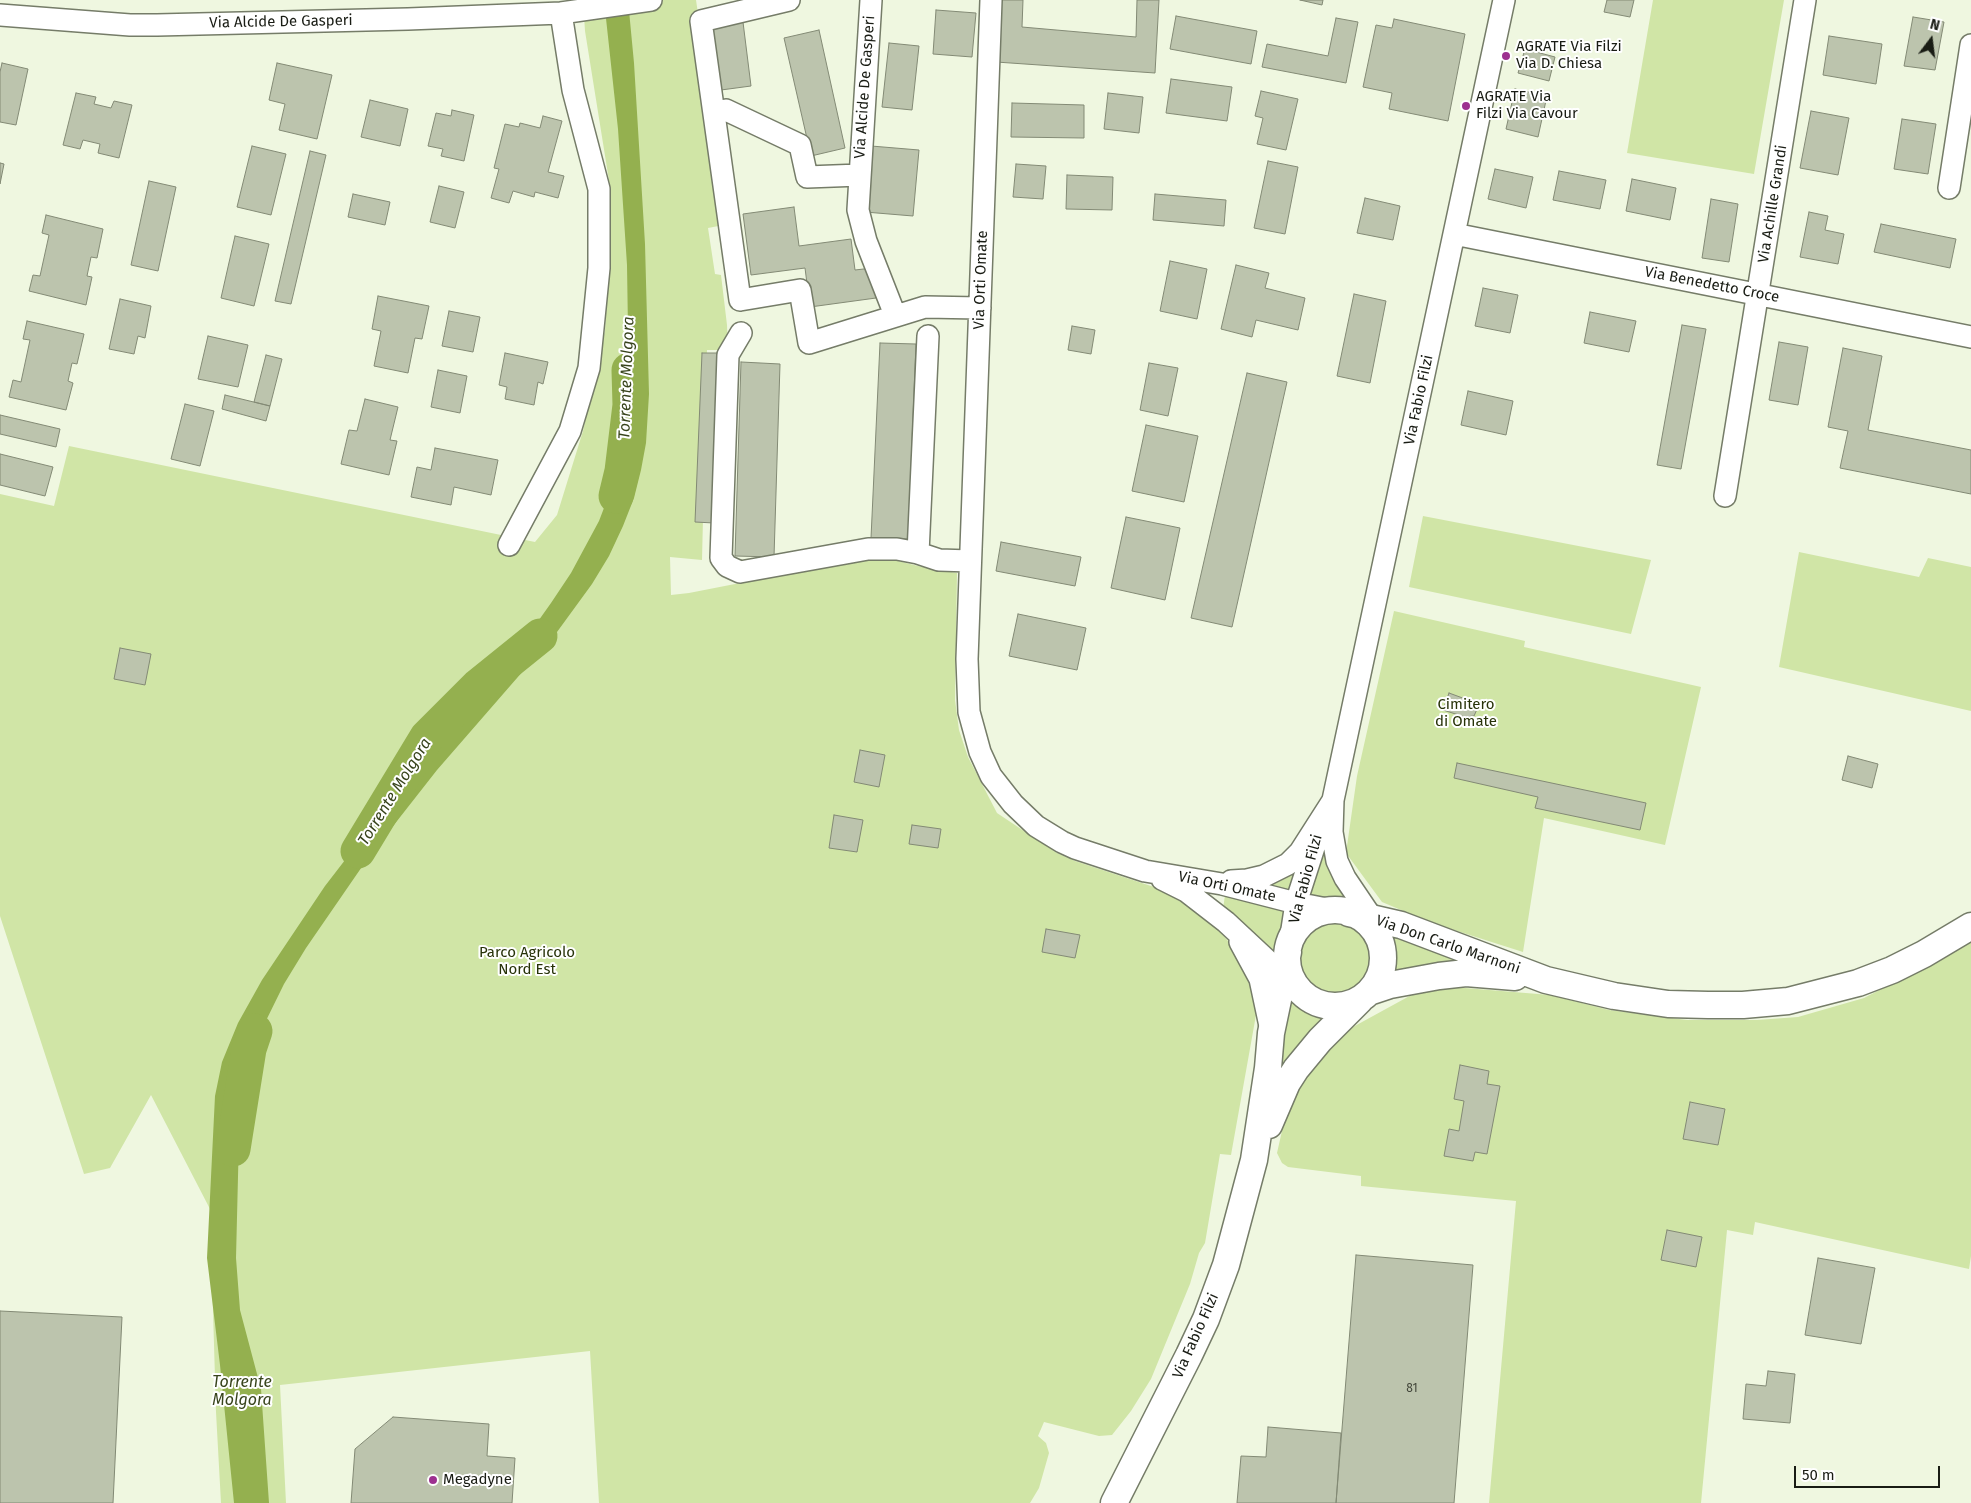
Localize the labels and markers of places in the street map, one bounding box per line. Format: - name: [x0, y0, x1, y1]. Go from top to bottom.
- place label: AGRATE Via Filzi Via D. Chiesa: [1516, 38, 1622, 73]
- marker: AGRATE Via Filzi Via D. Chiesa: [1500, 50, 1512, 62]
- place label: AGRATE Via Filzi Via Cavour: [1476, 88, 1578, 123]
- marker: AGRATE Via Filzi Via Cavour: [1460, 100, 1472, 112]
- place label: Megadyne: [443, 1471, 512, 1489]
- marker: Megadyne: [427, 1474, 439, 1486]

